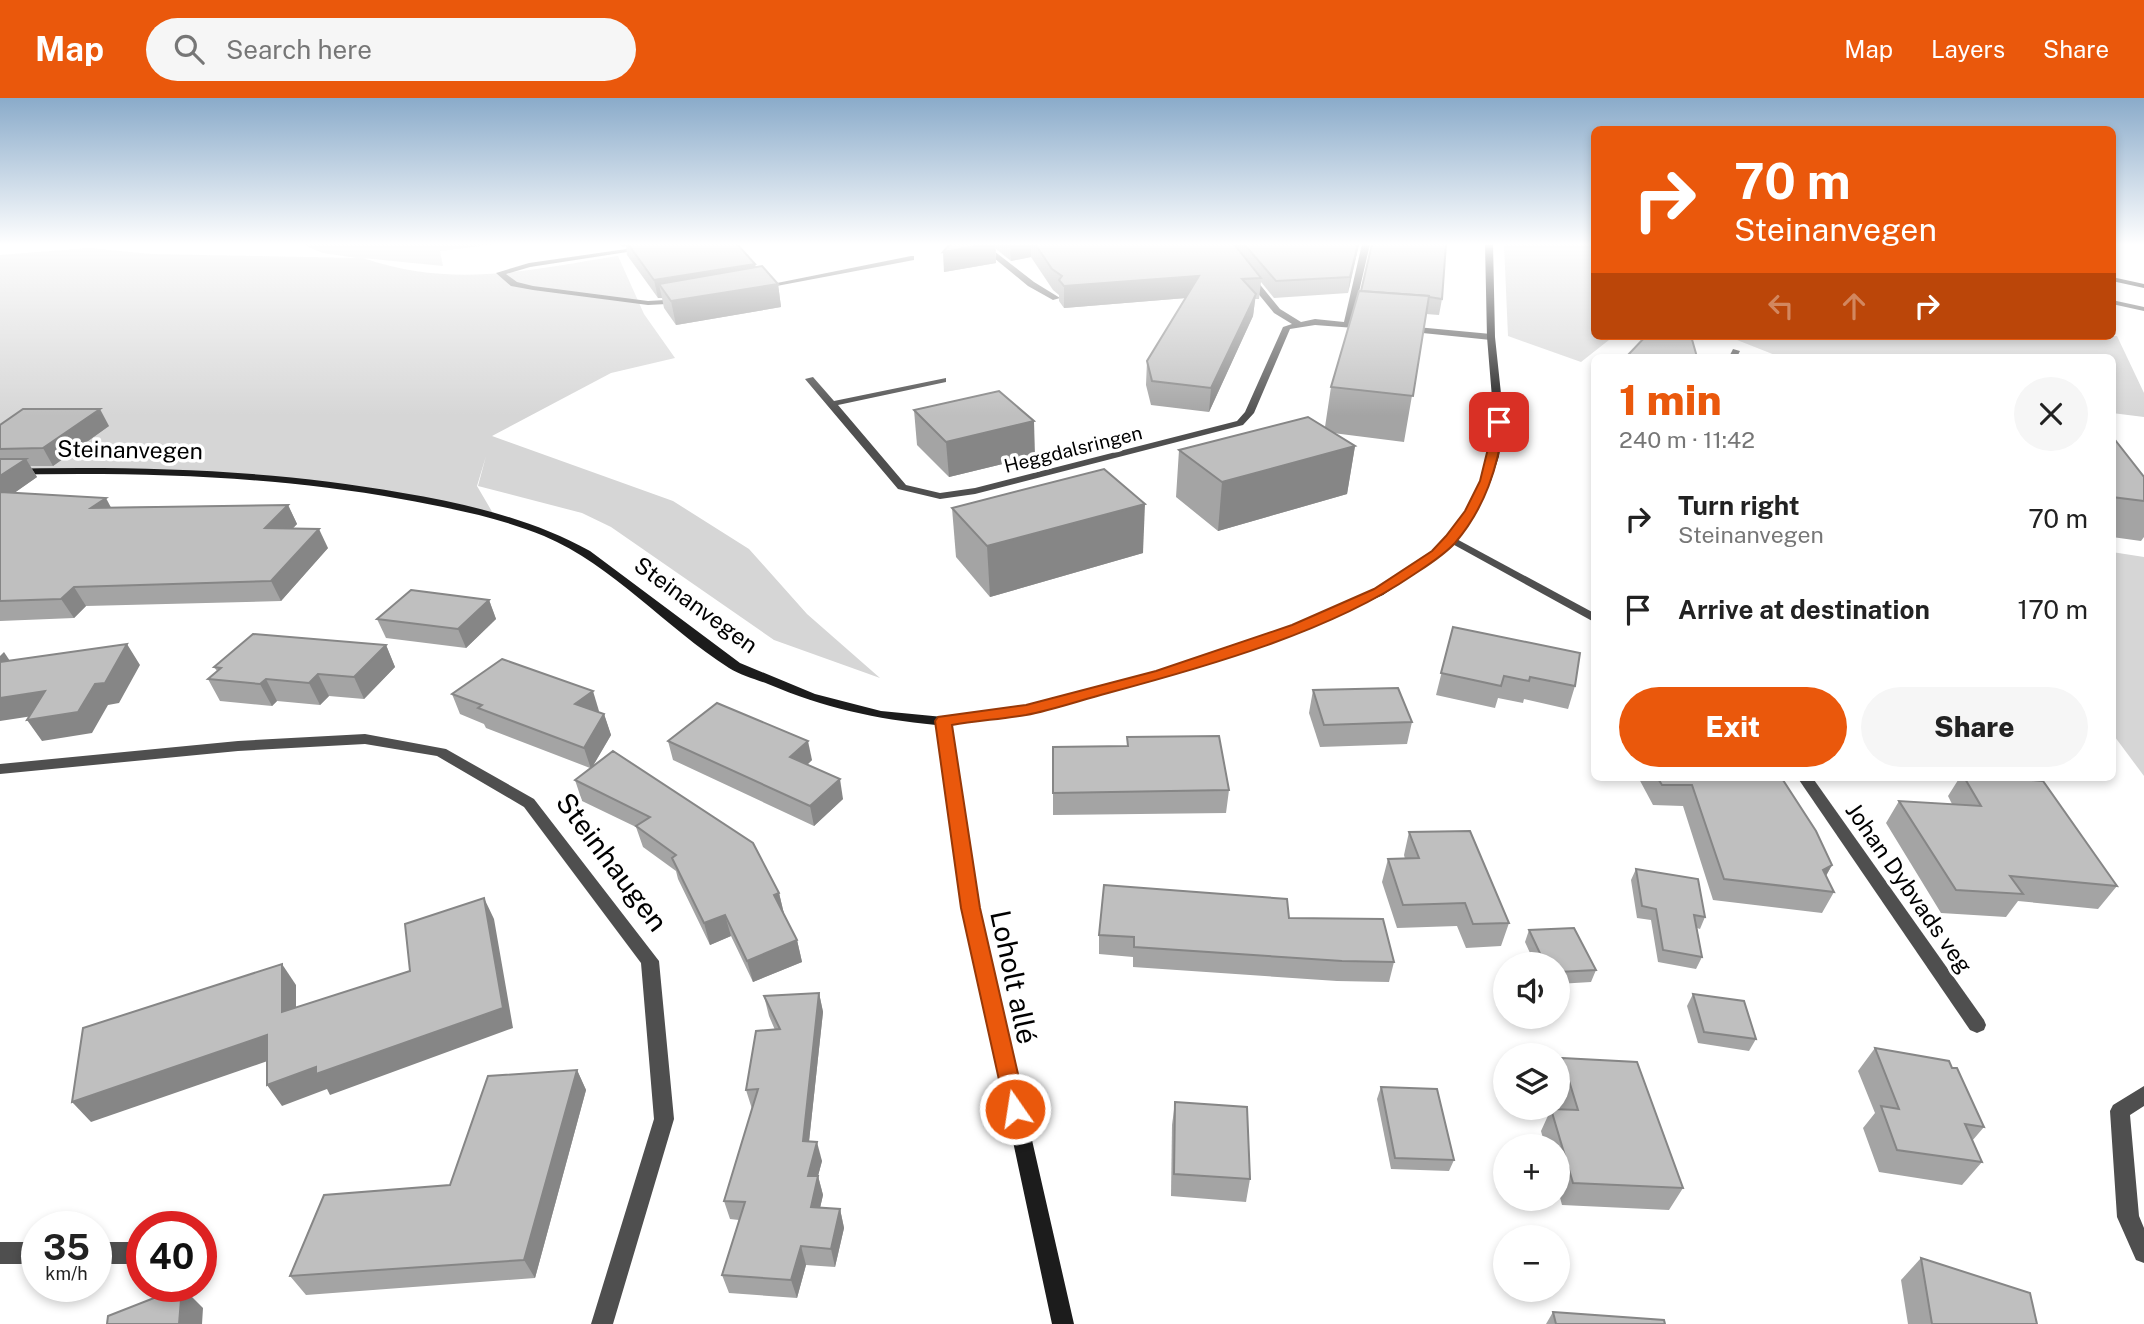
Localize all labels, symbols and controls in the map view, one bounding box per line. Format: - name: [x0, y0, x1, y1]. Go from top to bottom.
- search box: [146, 18, 636, 81]
- text: Map: [35, 30, 104, 68]
- icon: search: [170, 30, 208, 68]
- text: Search here: [226, 34, 372, 65]
- text: Map: [1844, 35, 1893, 63]
- text: Layers: [1931, 35, 2005, 63]
- text: Share: [2043, 35, 2109, 63]
- text: 70 m: [1734, 152, 1851, 210]
- icon: right: [1619, 154, 1710, 245]
- text: Steinanvegen: [1734, 211, 1937, 248]
- icon: left: [1762, 287, 1800, 325]
- icon: ahead: [1835, 287, 1873, 325]
- icon: right: [1908, 287, 1946, 325]
- text: 1 min: [1619, 375, 1722, 424]
- button: close: [2014, 377, 2088, 451]
- pin: [1469, 392, 1529, 452]
- icon: arrive: [1480, 403, 1518, 441]
- street label: Heggdalsringen: [1002, 421, 1144, 477]
- text: 240 m · 11:42: [1619, 426, 1755, 453]
- street label: Steinanvegen: [57, 435, 203, 464]
- text: Turn right: [1678, 490, 1800, 521]
- icon: right: [1619, 500, 1657, 538]
- text: 70 m: [2028, 503, 2088, 534]
- text: Steinanvegen: [1678, 521, 1824, 548]
- street label: Steinanvegen: [629, 551, 763, 658]
- icon: arrive: [1619, 591, 1657, 629]
- text: Arrive at destination: [1678, 594, 1930, 625]
- text: 170 m: [2018, 594, 2088, 625]
- button: Exit: [1619, 687, 1847, 767]
- button: Share: [1861, 687, 2088, 767]
- street label: Steinhaugen: [550, 786, 675, 937]
- street label: Johan Dybvads veg: [1840, 797, 1978, 978]
- street label: Loholt allé: [984, 907, 1045, 1047]
- map controls: [1493, 952, 1570, 1302]
- button: sound: [1493, 952, 1570, 1029]
- button: layers: [1493, 1043, 1570, 1120]
- position arrow: [978, 1072, 1052, 1146]
- button: +: [1493, 1134, 1570, 1211]
- speed limit sign: 40: [126, 1211, 217, 1302]
- button: −: [1493, 1225, 1570, 1302]
- text: 35: [43, 1227, 90, 1268]
- text: km/h: [45, 1263, 88, 1284]

